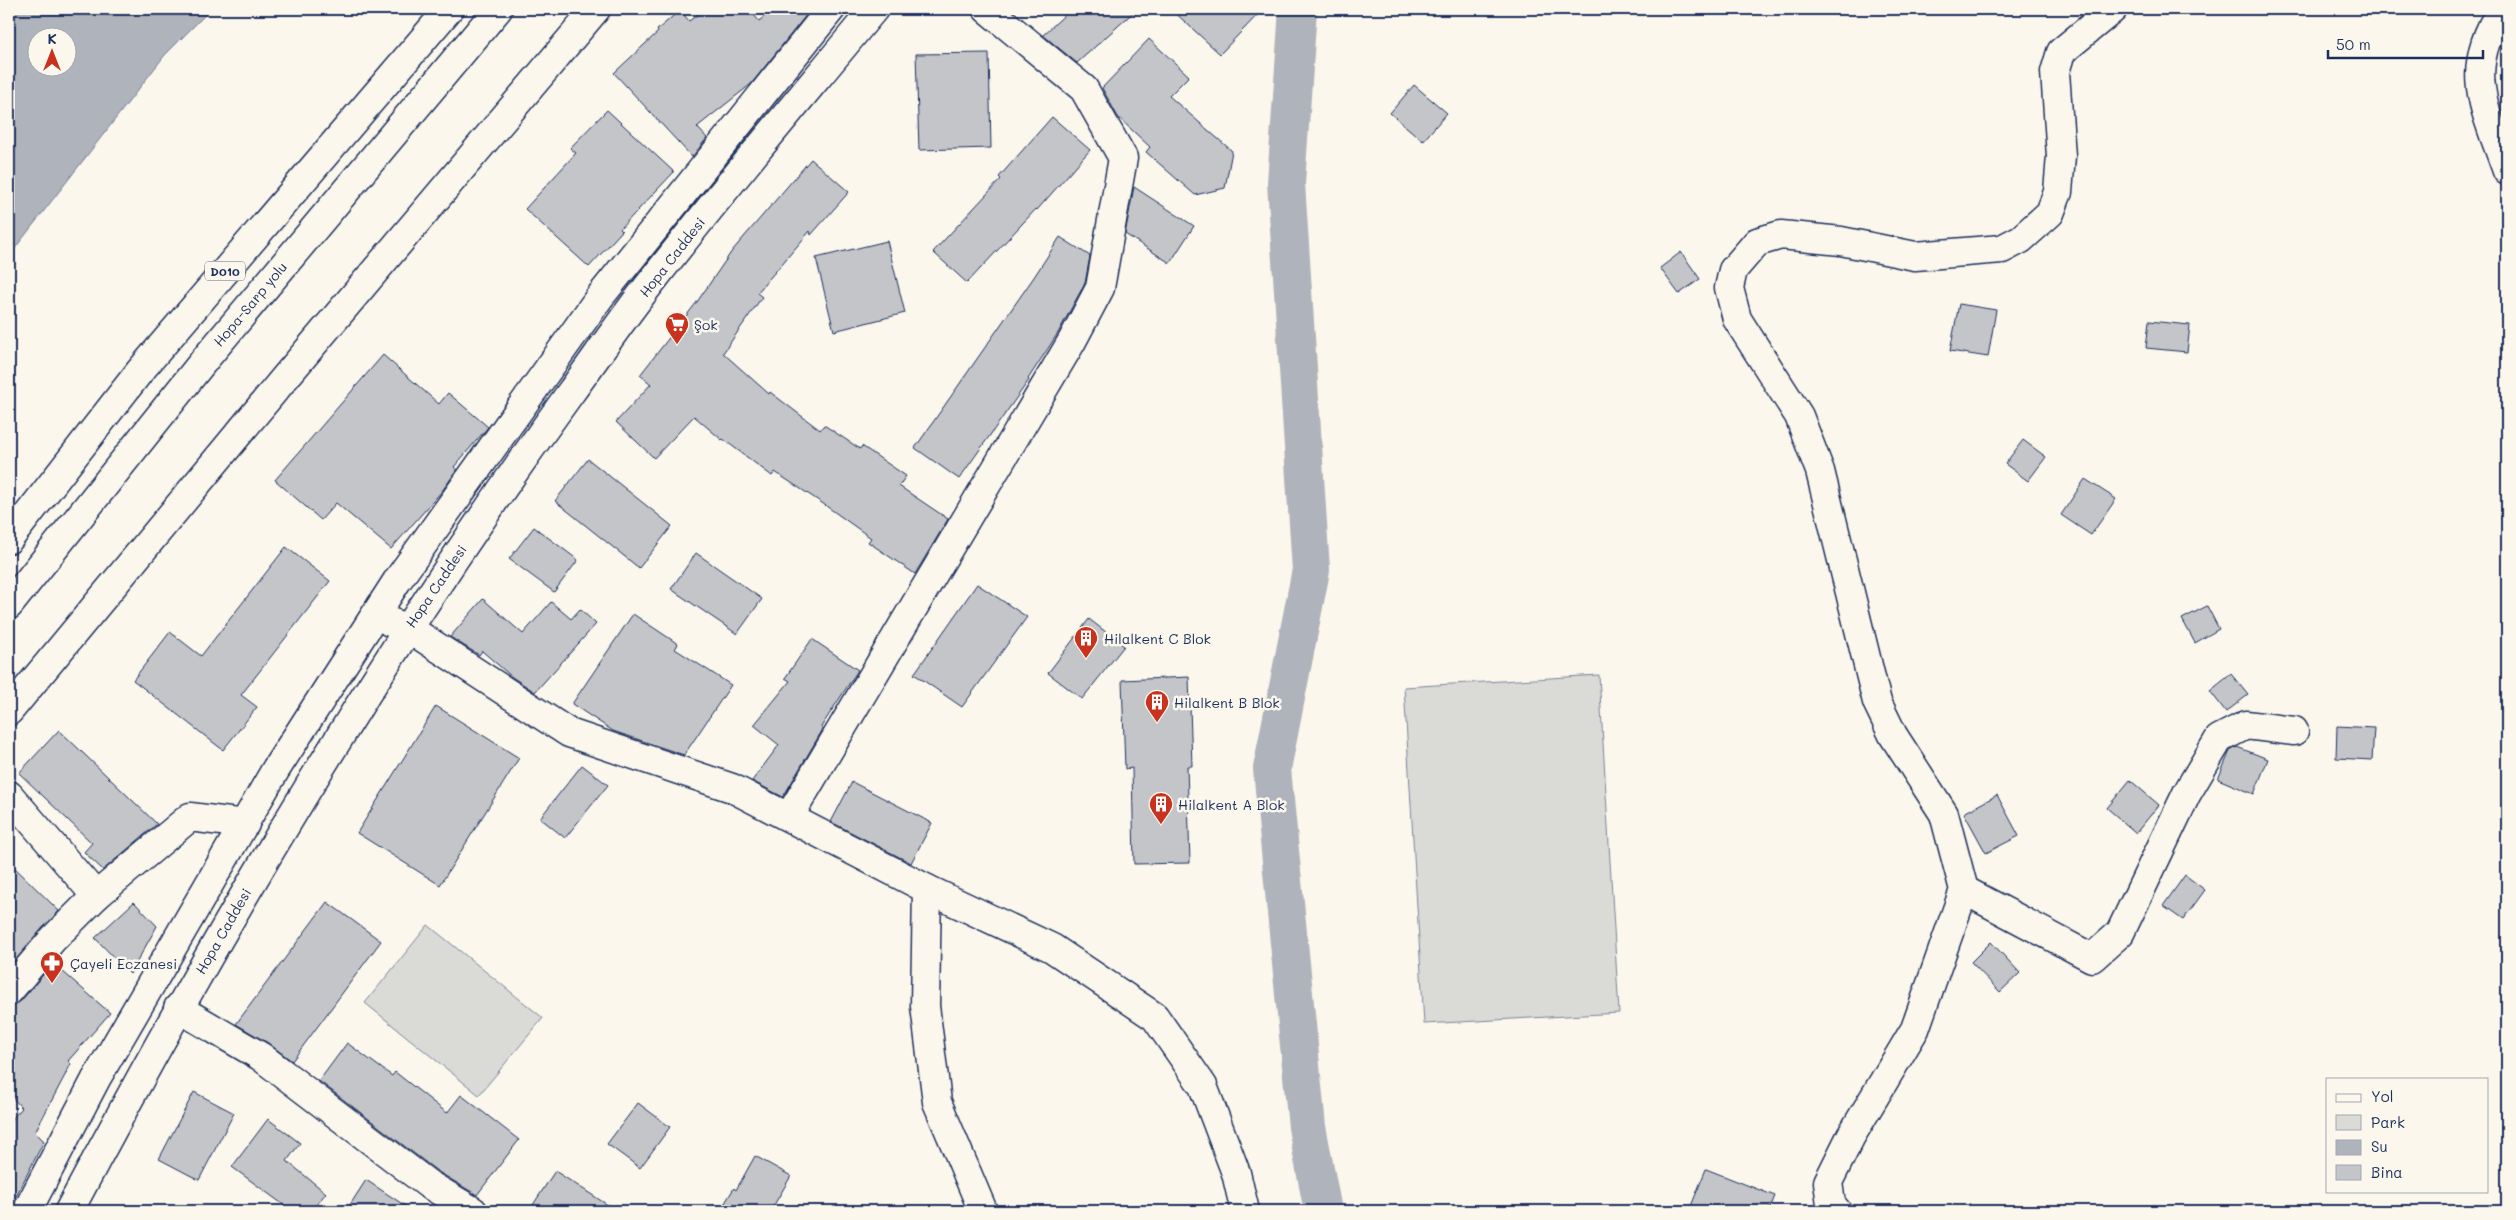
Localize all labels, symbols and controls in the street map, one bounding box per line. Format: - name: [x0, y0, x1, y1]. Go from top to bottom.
- north arrow: [28, 28, 78, 78]
- scale bar: [2328, 28, 2484, 60]
- text: K: [47, 29, 57, 48]
- text: 50 m: [2336, 34, 2371, 54]
- street label: Hopa Caddesi: [635, 213, 709, 301]
- street label: Hopa-Sarp yolu: [209, 258, 291, 350]
- road number: D010: [205, 262, 245, 280]
- supermarket icon: Şok: [664, 311, 690, 345]
- place label: Şok: [694, 315, 718, 334]
- street label: Hopa Caddesi: [401, 541, 471, 631]
- building icon: Hilalkent C Blok: [1073, 625, 1099, 659]
- place label: Hilalkent C Blok: [1104, 629, 1211, 648]
- building icon: Hilalkent B Blok: [1144, 689, 1170, 723]
- place label: Hilalkent B Blok: [1174, 693, 1280, 712]
- building icon: Hilalkent A Blok: [1148, 791, 1174, 825]
- place label: Hilalkent A Blok: [1178, 795, 1285, 814]
- street label: Hopa Caddesi: [191, 885, 255, 977]
- pharmacy icon: Çayeli Eczanesi: [39, 950, 65, 984]
- place label: Çayeli Eczanesi: [70, 954, 177, 973]
- legend: [2326, 1078, 2488, 1192]
- text: Yol: [2371, 1086, 2394, 1106]
- text: Park: [2371, 1112, 2405, 1132]
- text: Su: [2371, 1136, 2388, 1156]
- text: Bina: [2371, 1162, 2403, 1182]

